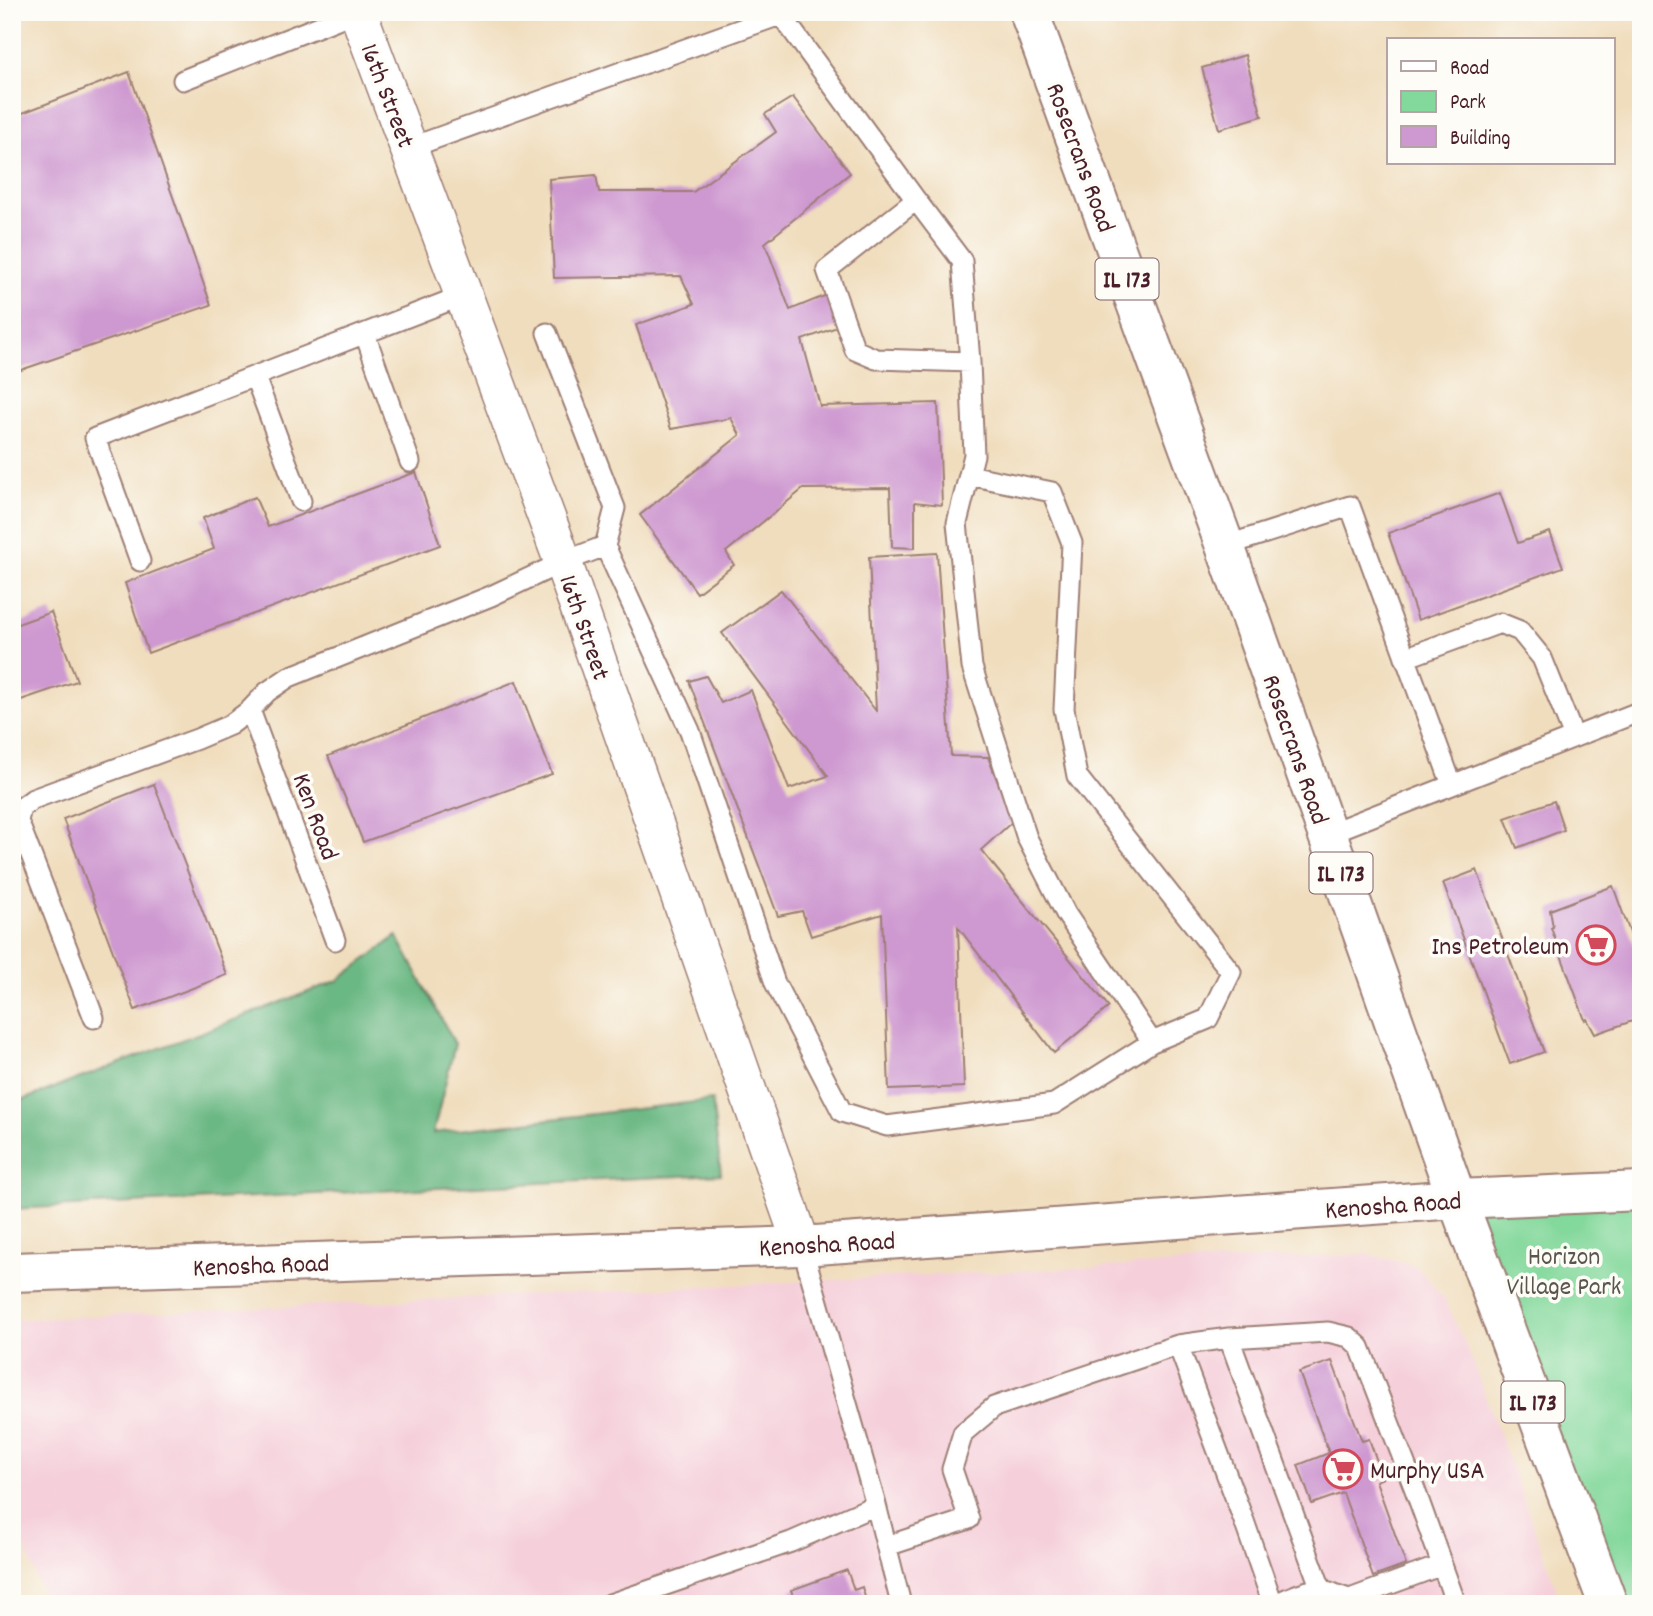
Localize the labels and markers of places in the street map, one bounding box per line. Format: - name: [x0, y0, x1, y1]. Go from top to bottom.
- supermarket icon: Ins Petroleum: [1575, 924, 1617, 966]
- place label: Ins Petroleum: [1431, 930, 1569, 967]
- supermarket icon: Murphy USA: [1322, 1448, 1364, 1490]
- place label: Murphy USA: [1370, 1454, 1485, 1491]

